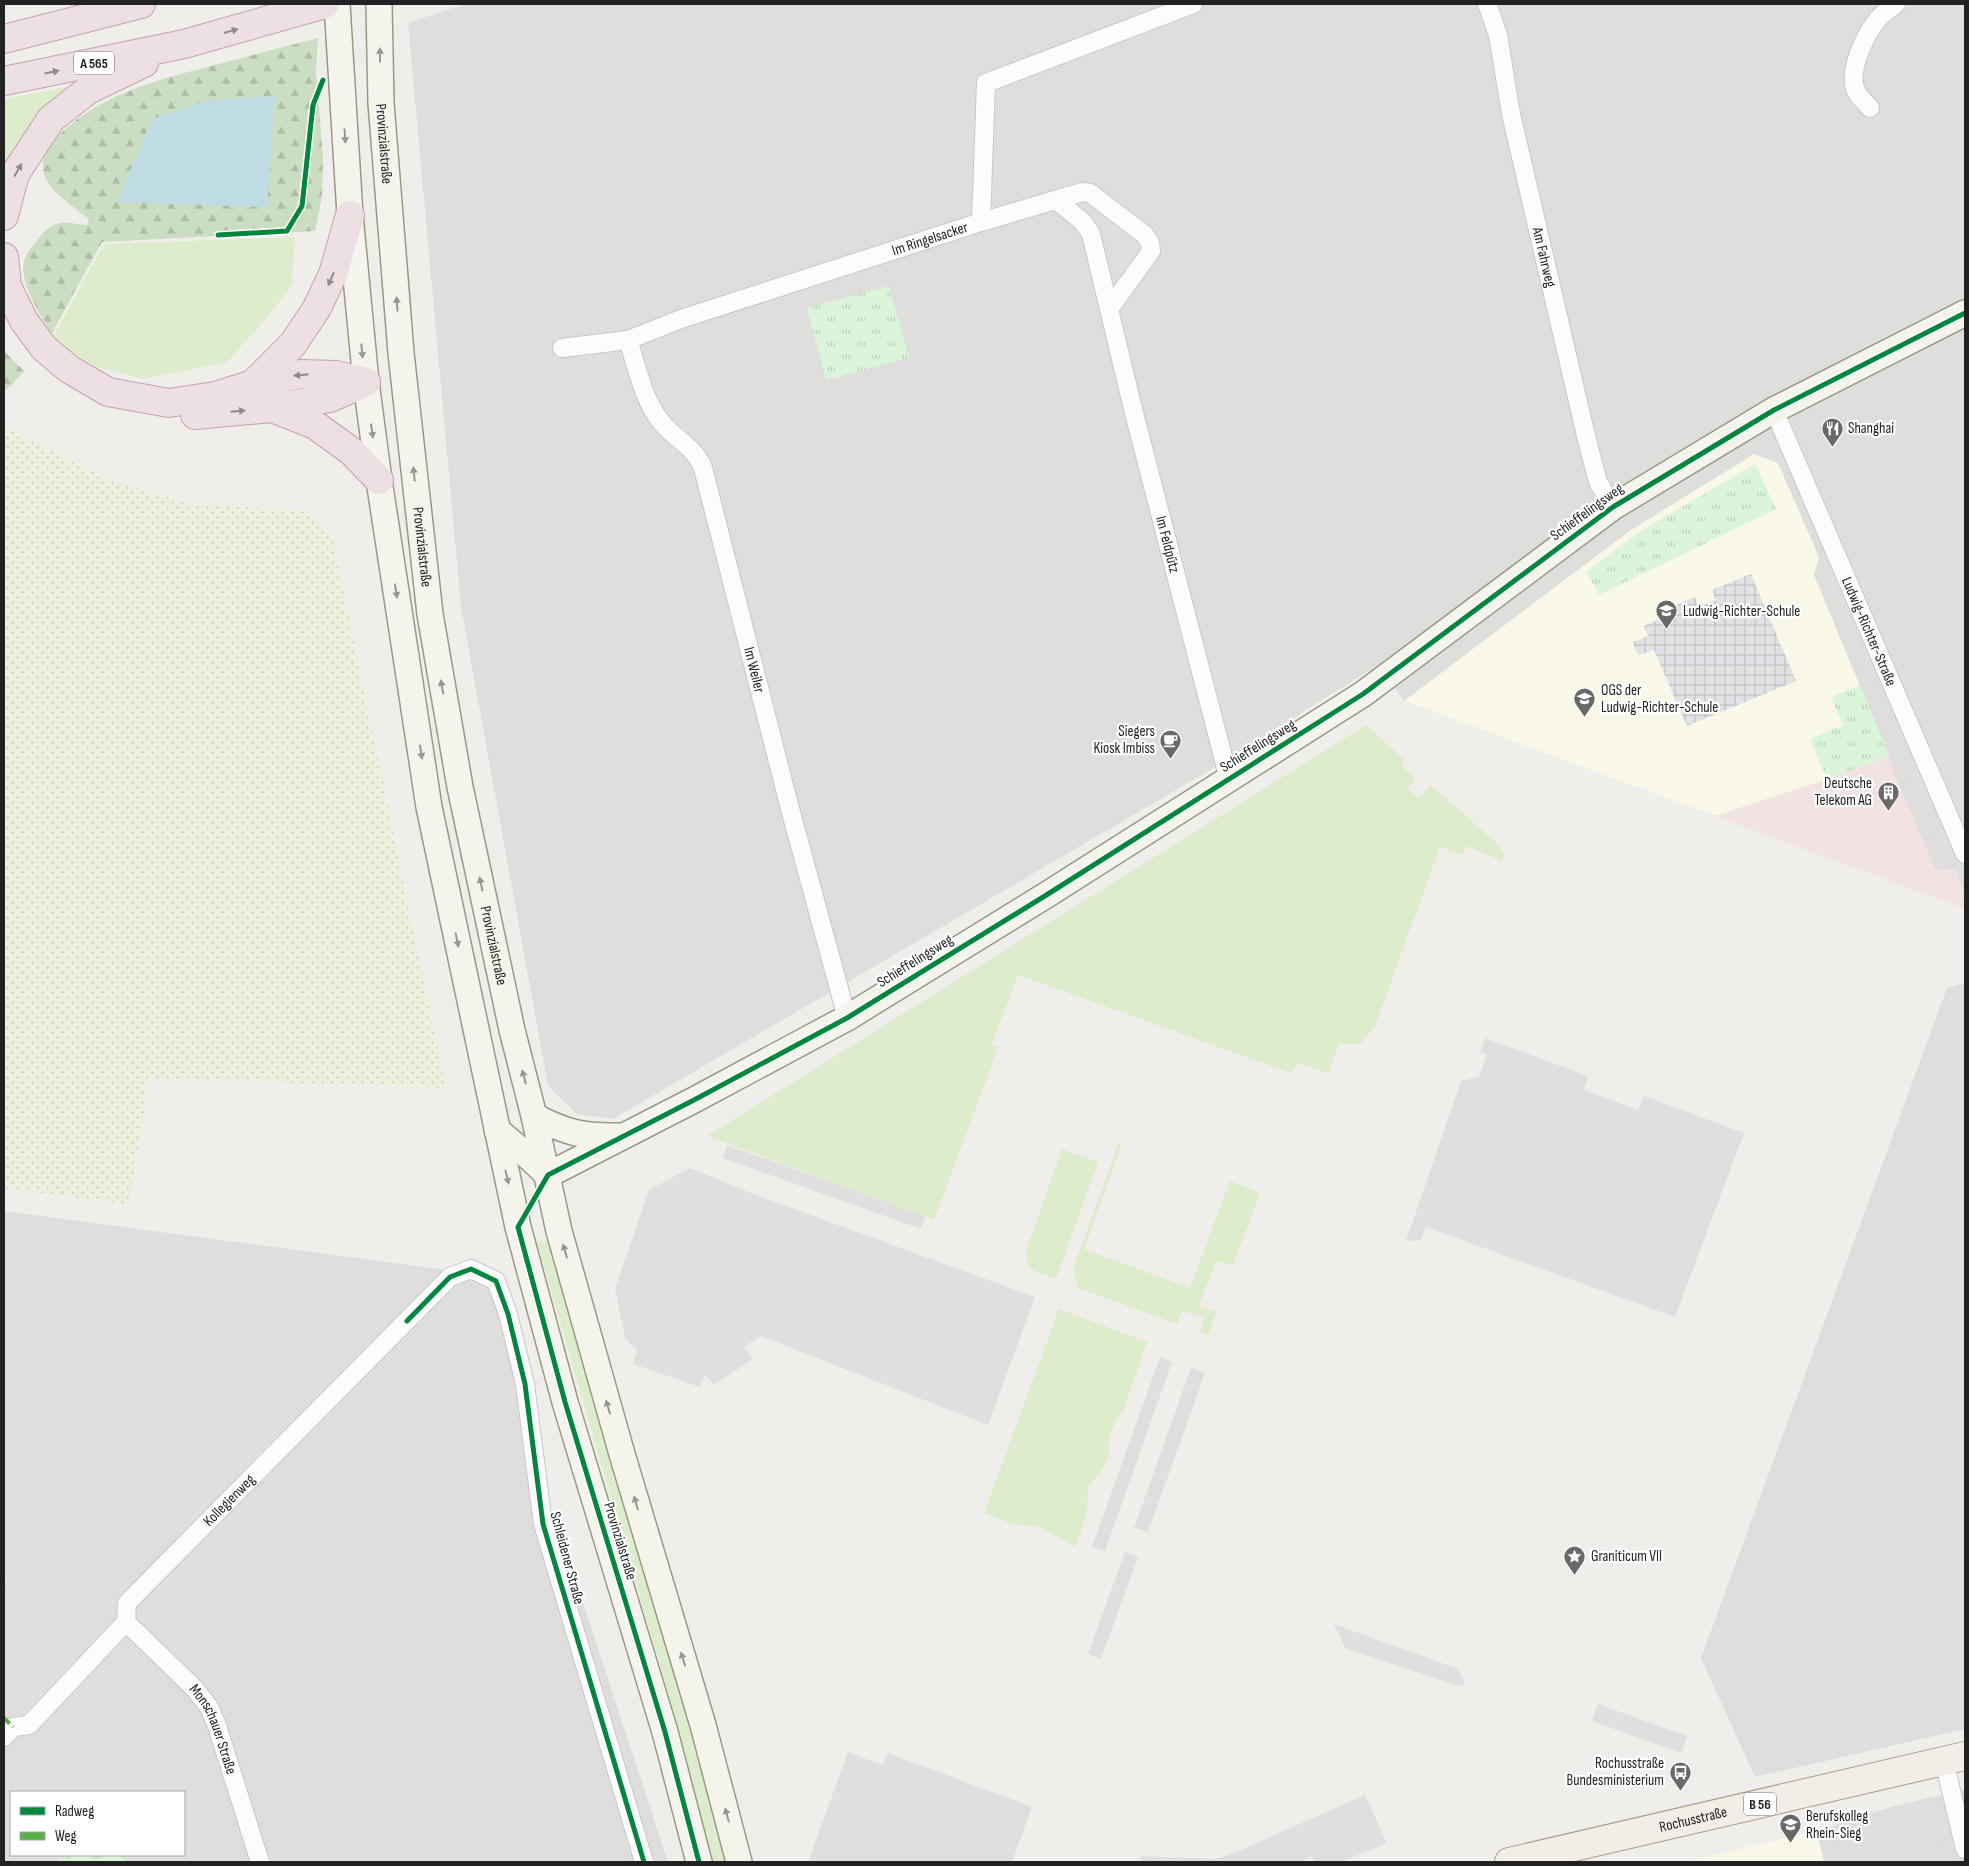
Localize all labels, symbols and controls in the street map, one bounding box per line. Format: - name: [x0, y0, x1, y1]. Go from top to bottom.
- one-way arrow: [223, 26, 238, 34]
- one-way arrow: [376, 46, 384, 62]
- road number: A 565: [74, 52, 114, 74]
- one-way arrow: [44, 67, 60, 75]
- street label: Provinzialstraße: [372, 103, 397, 185]
- one-way arrow: [341, 129, 349, 145]
- one-way arrow: [14, 163, 23, 176]
- street label: Im Ringelsacker: [889, 217, 971, 260]
- street label: Am Fahrweg: [1528, 224, 1561, 289]
- one-way arrow: [326, 272, 334, 286]
- one-way arrow: [392, 296, 400, 312]
- one-way arrow: [359, 343, 367, 359]
- one-way arrow: [292, 371, 308, 379]
- one-way arrow: [231, 407, 247, 415]
- restaurant icon: Shanghai: [1820, 416, 1844, 447]
- place label: Shanghai: [1848, 419, 1894, 438]
- one-way arrow: [368, 423, 376, 439]
- one-way arrow: [410, 465, 418, 481]
- street label: Schieffelingsweg: [1547, 479, 1627, 545]
- street label: Provinzialstraße: [409, 506, 436, 588]
- street label: Im Feldpütz: [1152, 514, 1185, 575]
- street label: Ludwig-Richter-Straße: [1837, 574, 1901, 689]
- one-way arrow: [392, 584, 400, 600]
- school or university icon: Ludwig-Richter-Schule: [1655, 599, 1679, 630]
- place label: Ludwig-Richter-Schule: [1683, 602, 1800, 621]
- street label: Im Weiler: [740, 645, 770, 695]
- one-way arrow: [438, 678, 446, 694]
- place label: OGS der Ludwig-Richter-Schule: [1601, 681, 1718, 717]
- school or university icon: OGS der Ludwig-Richter-Schule: [1573, 687, 1597, 718]
- street label: Schieffelingsweg: [1216, 715, 1300, 777]
- place label: Siegers Kiosk Imbiss: [1093, 722, 1155, 758]
- cafe icon: Siegers Kiosk Imbiss: [1159, 728, 1183, 759]
- one-way arrow: [417, 744, 425, 760]
- place label: Deutsche Telekom AG: [1815, 774, 1872, 810]
- building icon: Deutsche Telekom AG: [1876, 780, 1900, 811]
- one-way arrow: [476, 876, 484, 892]
- street label: Provinzialstraße: [476, 904, 512, 987]
- street label: Schieffelingsweg: [873, 930, 957, 992]
- one-way arrow: [453, 932, 461, 948]
- one-way arrow: [520, 1069, 528, 1085]
- one-way arrow: [503, 1170, 511, 1185]
- one-way arrow: [560, 1243, 568, 1258]
- one-way arrow: [604, 1400, 612, 1415]
- street label: Kollegienweg: [199, 1470, 259, 1530]
- one-way arrow: [632, 1496, 640, 1511]
- street label: Provinzialstraße: [599, 1500, 641, 1582]
- street label: Schleidener Straße: [546, 1510, 588, 1606]
- place icon: Graniticum VII: [1563, 1544, 1587, 1575]
- place label: Graniticum VII: [1591, 1547, 1662, 1566]
- one-way arrow: [678, 1651, 686, 1666]
- street label: Monschauer Straße: [185, 1680, 241, 1777]
- place label: Rochusstraße Bundesministerium: [1566, 1754, 1664, 1790]
- bus stop icon: Rochusstraße Bundesministerium: [1668, 1760, 1692, 1791]
- legend: [10, 1791, 185, 1856]
- road number: B 56: [1744, 1792, 1776, 1816]
- text: Radweg: [55, 1802, 94, 1821]
- street label: Rochusstraße: [1657, 1802, 1729, 1836]
- place label: Berufskolleg Rhein-Sieg: [1806, 1807, 1868, 1843]
- one-way arrow: [723, 1808, 731, 1823]
- school or university icon: Berufskolleg Rhein-Sieg: [1778, 1813, 1802, 1844]
- text: Weg: [55, 1827, 77, 1846]

